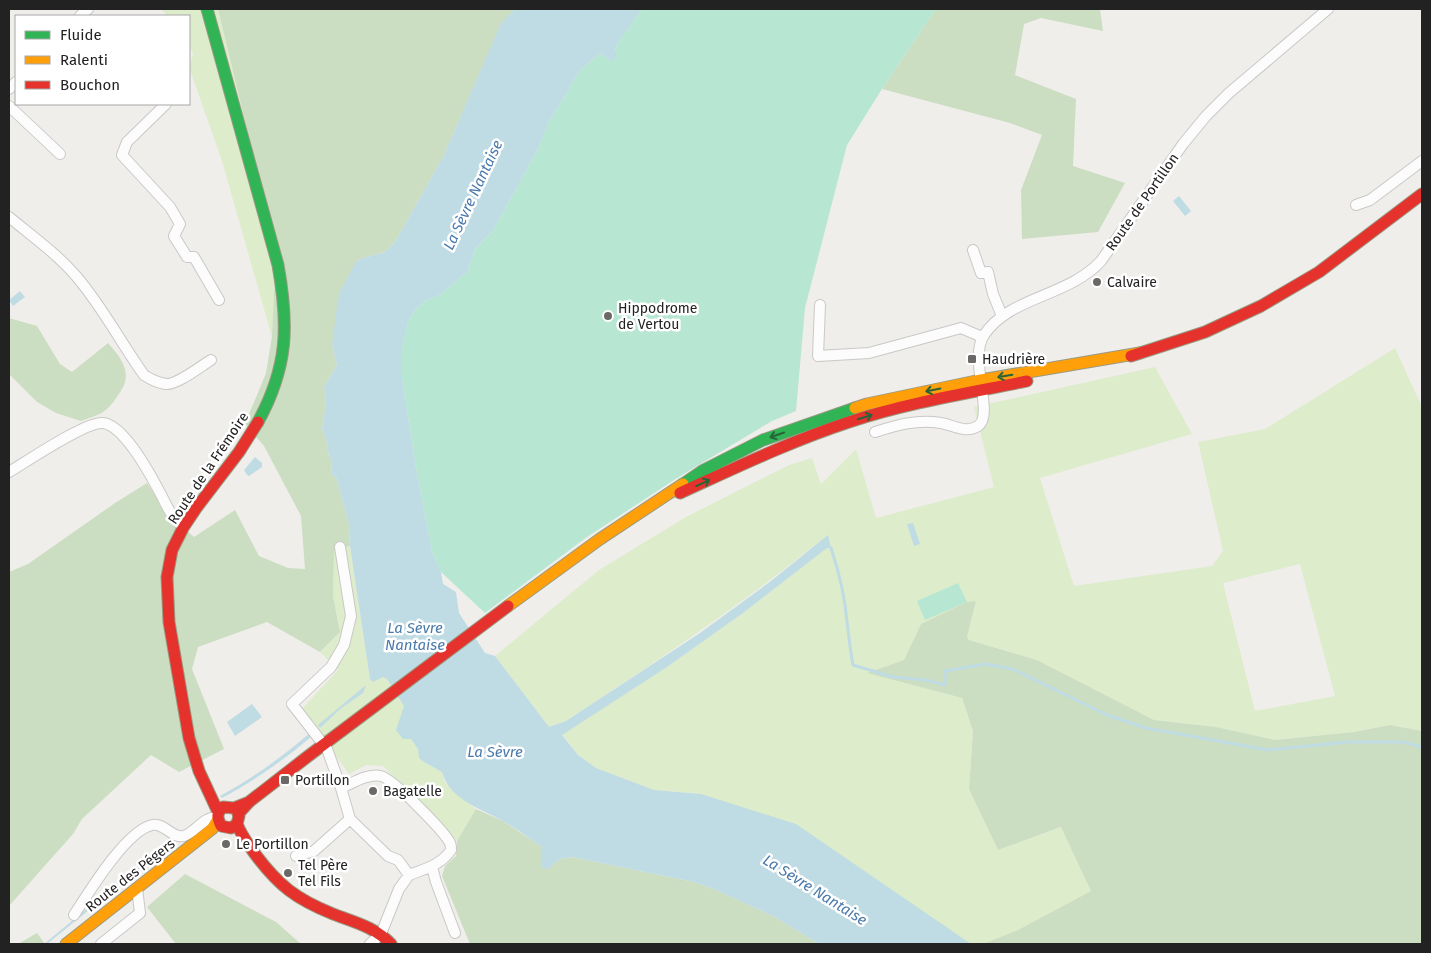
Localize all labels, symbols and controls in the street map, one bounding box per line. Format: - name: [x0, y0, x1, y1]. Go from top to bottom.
- legend: [15, 15, 190, 105]
- text: Fluide: [60, 26, 102, 44]
- text: Ralenti: [60, 51, 108, 69]
- text: Bouchon: [60, 76, 120, 94]
- water label: La Sèvre Nantaise: [440, 137, 506, 253]
- street label: Route de Portillon: [1102, 150, 1182, 254]
- place label: Calvaire: [1107, 274, 1157, 291]
- marker: Calvaire: [1091, 276, 1103, 288]
- place label: Hippodrome de Vertou: [618, 300, 697, 333]
- marker: Hippodrome de Vertou: [602, 310, 614, 322]
- place label: Haudrière: [982, 351, 1045, 368]
- marker: Haudrière: [966, 353, 978, 365]
- one-way arrow: [998, 371, 1014, 381]
- one-way arrow: [925, 386, 941, 395]
- street label: Route de la Frémoire: [165, 409, 252, 528]
- one-way arrow: [856, 412, 872, 422]
- one-way arrow: [770, 431, 785, 440]
- one-way arrow: [695, 477, 710, 487]
- water label: La Sèvre Nantaise: [385, 619, 445, 654]
- water label: La Sèvre: [467, 743, 523, 761]
- place label: Portillon: [295, 772, 350, 789]
- marker: Portillon: [279, 774, 291, 786]
- place label: Bagatelle: [383, 783, 442, 800]
- marker: Bagatelle: [367, 785, 379, 797]
- street label: Route des Pégers: [82, 835, 179, 916]
- place label: Le Portillon: [236, 836, 309, 853]
- marker: Le Portillon: [220, 838, 232, 850]
- water label: La Sèvre Nantaise: [760, 851, 871, 929]
- place label: Tel Père Tel Fils: [298, 857, 348, 890]
- marker: Tel Père Tel Fils: [282, 867, 294, 879]

